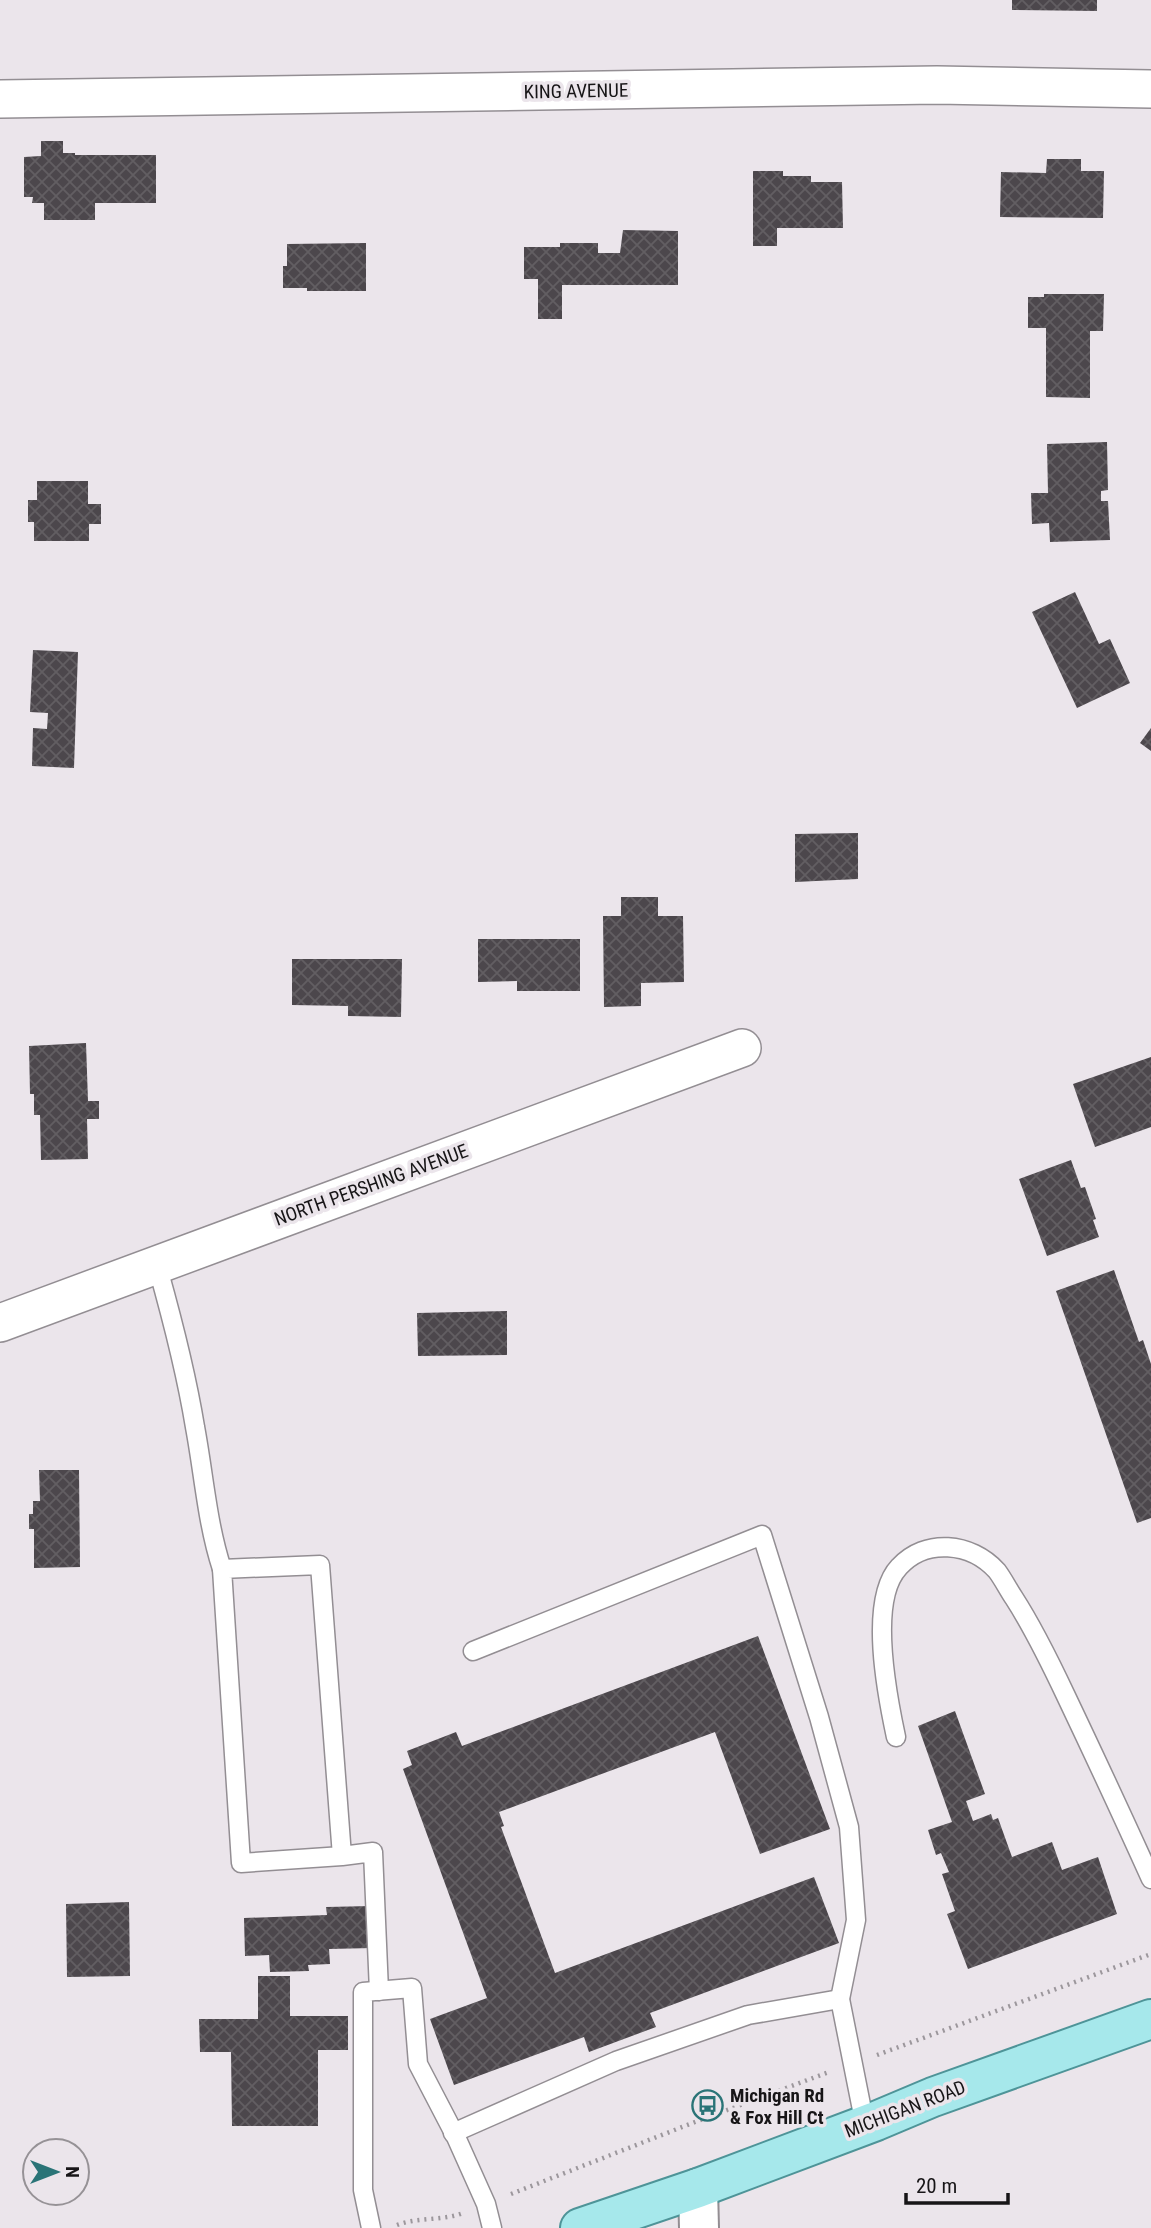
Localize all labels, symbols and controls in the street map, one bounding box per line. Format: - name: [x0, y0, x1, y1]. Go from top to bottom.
- street label: KING AVENUE: [524, 79, 628, 103]
- street label: NORTH PERSHING AVENUE: [271, 1139, 471, 1231]
- street label: MICHIGAN ROAD: [841, 2075, 969, 2143]
- place label: Michigan Rd & Fox Hill Ct: [730, 2084, 824, 2129]
- bus stop icon: Michigan Rd & Fox Hill Ct: [690, 2089, 724, 2123]
- north arrow: [21, 2137, 91, 2207]
- scale bar: [906, 2162, 1007, 2206]
- text: N: [61, 2166, 84, 2178]
- text: 20 m: [916, 2174, 957, 2198]

